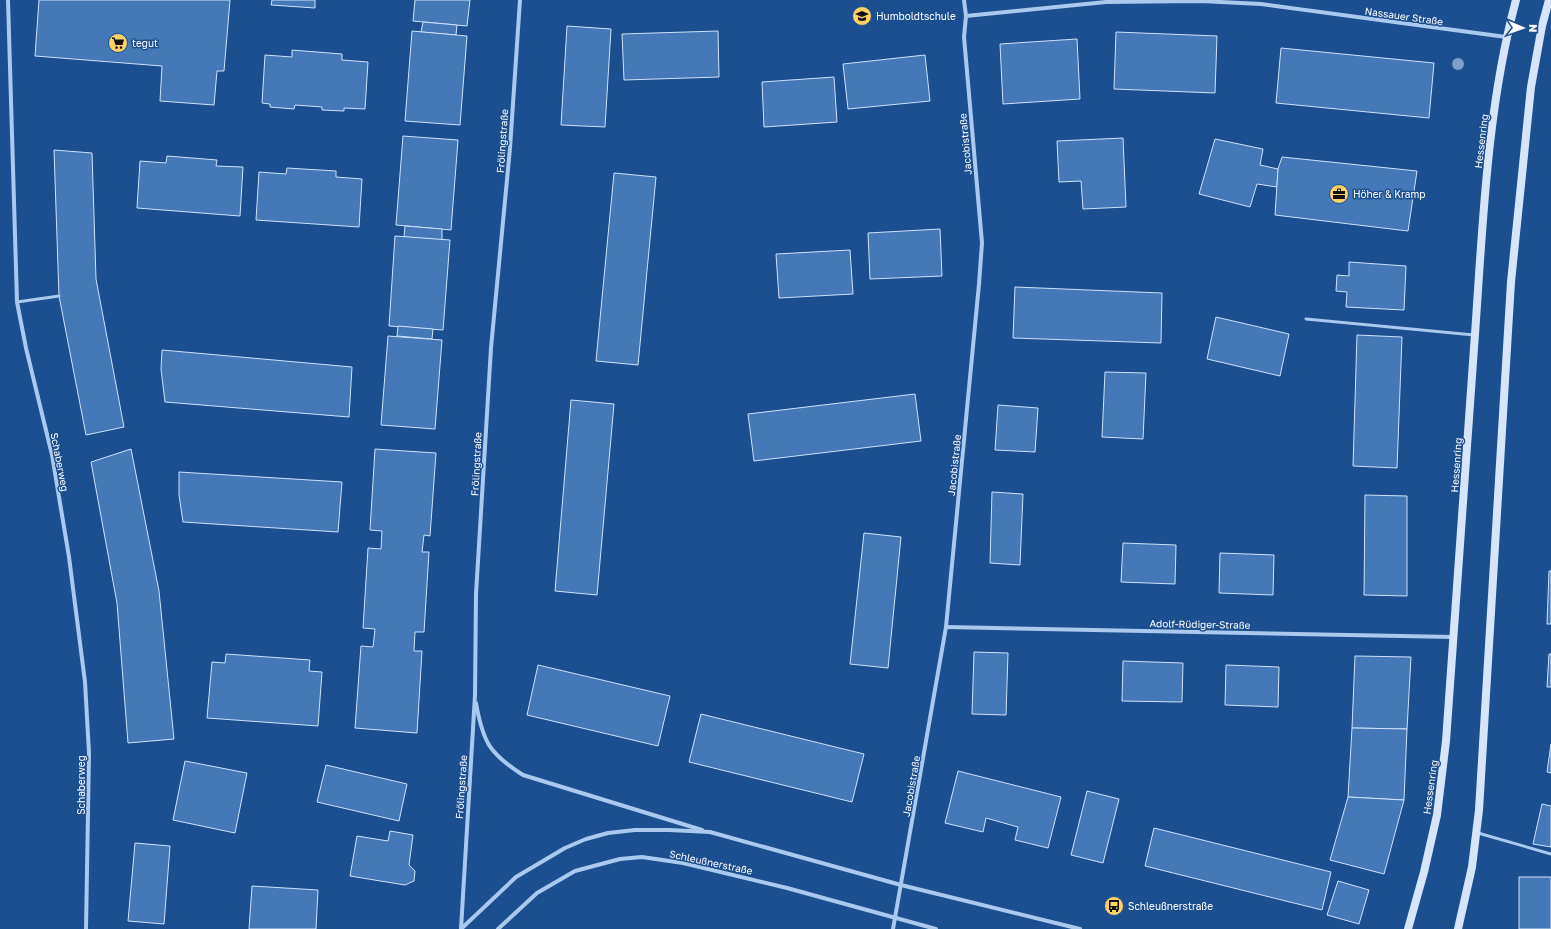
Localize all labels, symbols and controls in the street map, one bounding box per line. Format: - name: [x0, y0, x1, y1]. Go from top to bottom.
- school or university icon: Humboldtschule: [851, 5, 873, 27]
- street label: Nassauer Straße: [1364, 5, 1444, 27]
- north arrow: [1503, 8, 1543, 48]
- place label: Humboldtschule: [876, 10, 956, 22]
- text: N: [1527, 24, 1540, 33]
- supermarket icon: tegut: [107, 32, 129, 54]
- place label: tegut: [132, 37, 158, 49]
- street label: Frölingstraße: [494, 108, 510, 173]
- street label: Jacobistraße: [956, 112, 974, 175]
- street label: Hessenring: [1472, 113, 1490, 169]
- office icon: Höher & Kramp: [1328, 183, 1350, 205]
- place label: Höher & Kramp: [1353, 188, 1426, 200]
- street label: Frölingstraße: [468, 431, 484, 496]
- street label: Schaberweg: [48, 432, 72, 492]
- street label: Jacobistraße: [945, 433, 963, 496]
- street label: Hessenring: [1448, 437, 1464, 493]
- street label: Adolf-Rüdiger-Straße: [1149, 617, 1251, 631]
- street label: Frölingstraße: [453, 754, 469, 819]
- street label: Jacobistraße: [900, 754, 922, 817]
- street label: Schaberweg: [75, 755, 87, 815]
- street label: Hessenring: [1420, 759, 1440, 815]
- street label: Schleußnerstraße: [668, 847, 754, 877]
- bus stop icon: Schleußnerstraße: [1103, 895, 1125, 917]
- place label: Schleußnerstraße: [1128, 900, 1213, 912]

